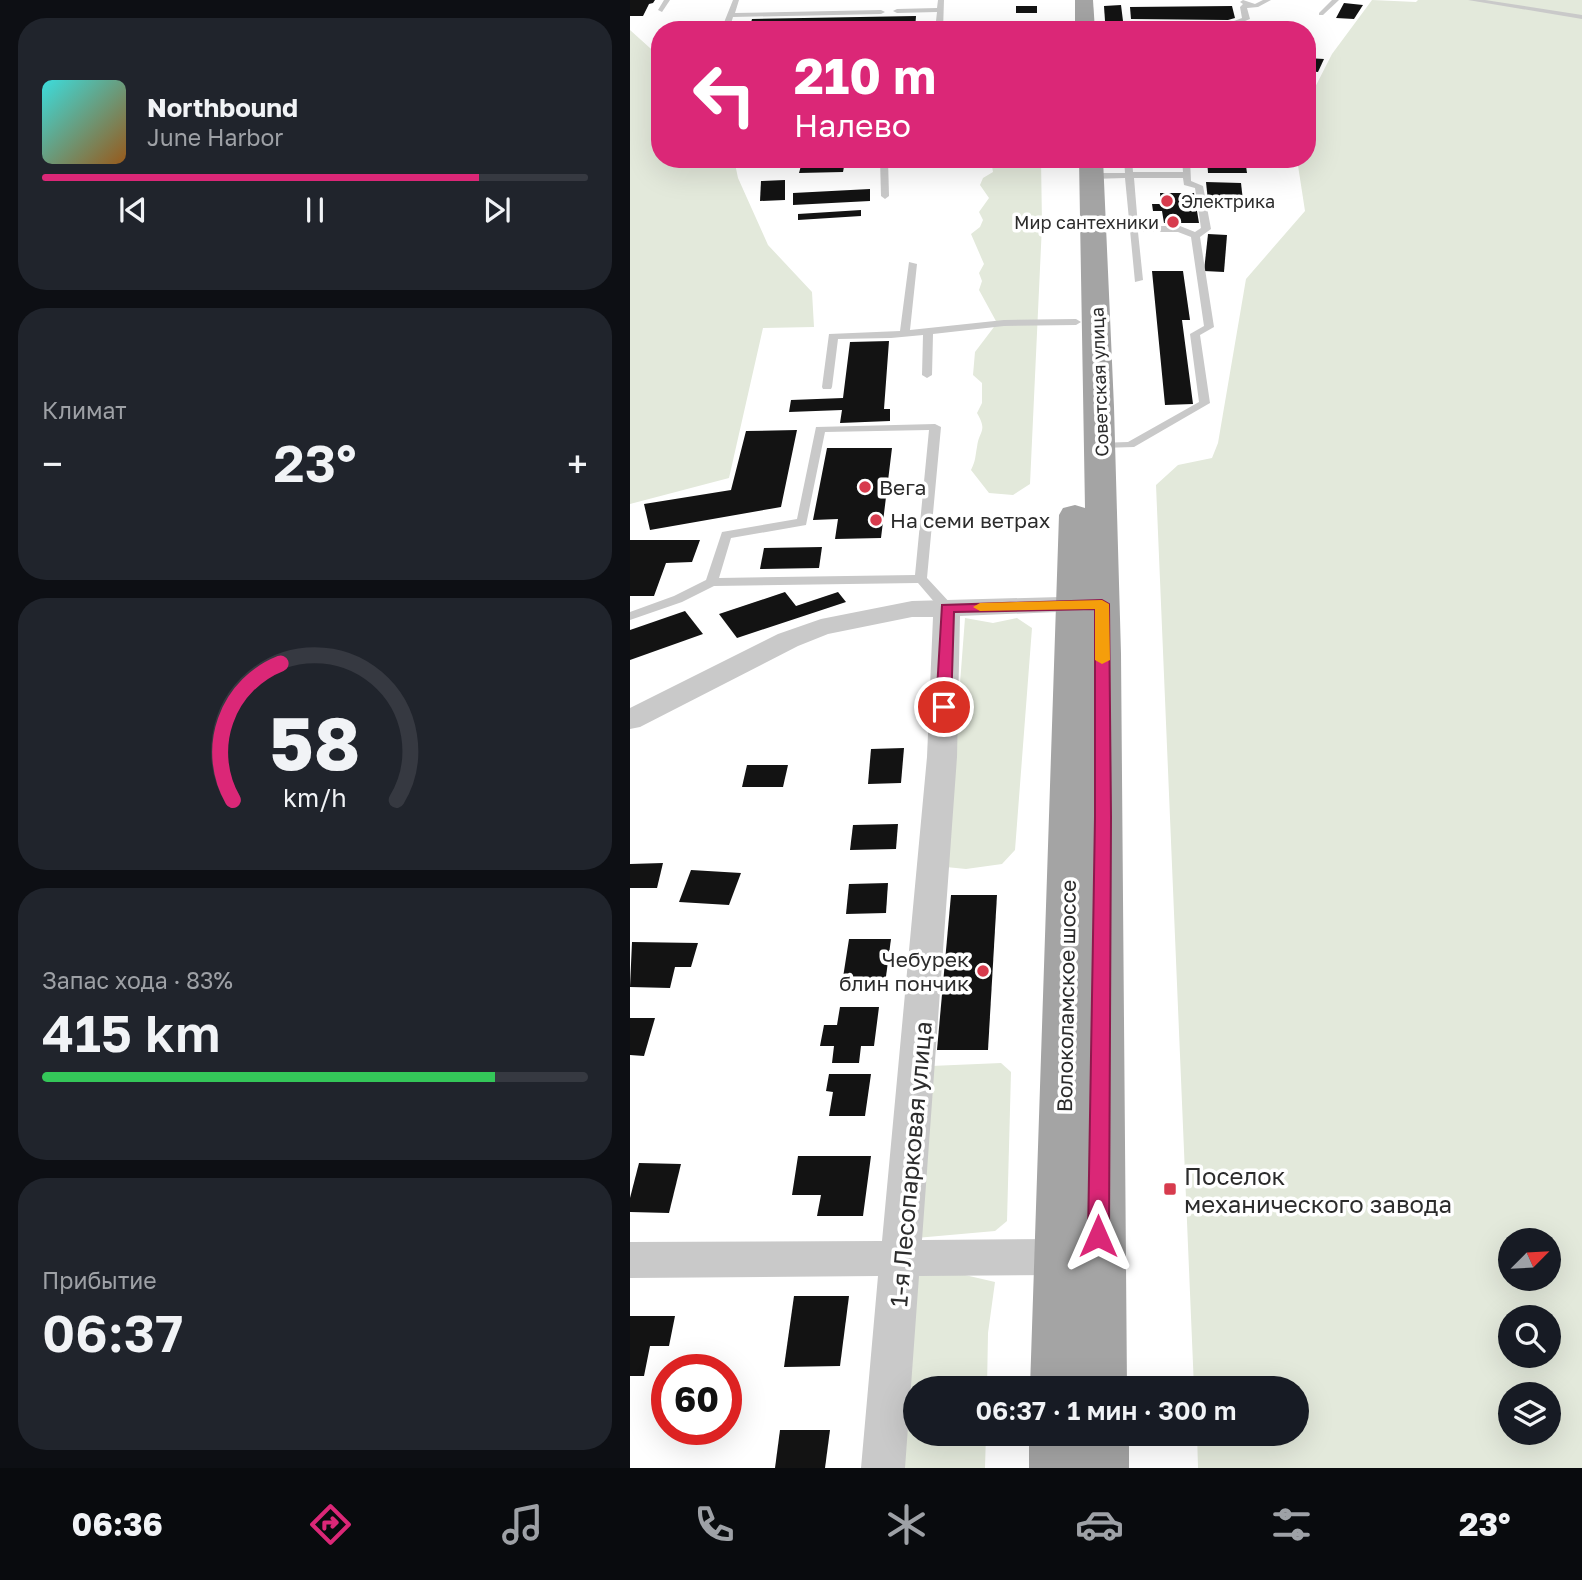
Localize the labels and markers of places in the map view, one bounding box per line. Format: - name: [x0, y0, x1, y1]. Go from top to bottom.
- place label: Электрика: [1181, 190, 1275, 212]
- marker: Электрика: [1159, 193, 1175, 209]
- place label: Мир сантехники: [1014, 211, 1159, 233]
- marker: Мир сантехники: [1165, 214, 1181, 230]
- place label: Вега: [879, 474, 926, 500]
- marker: Вега: [857, 479, 873, 495]
- place label: На семи ветрах: [890, 507, 1051, 533]
- marker: На семи ветрах: [868, 512, 884, 528]
- pin: [914, 677, 974, 737]
- place label: Чебурек блин пончик: [839, 946, 969, 996]
- marker: Чебурек блин пончик: [975, 963, 991, 979]
- place label: Поселок механического завода: [1184, 1161, 1452, 1218]
- marker: Поселок механического завода: [1162, 1181, 1178, 1197]

